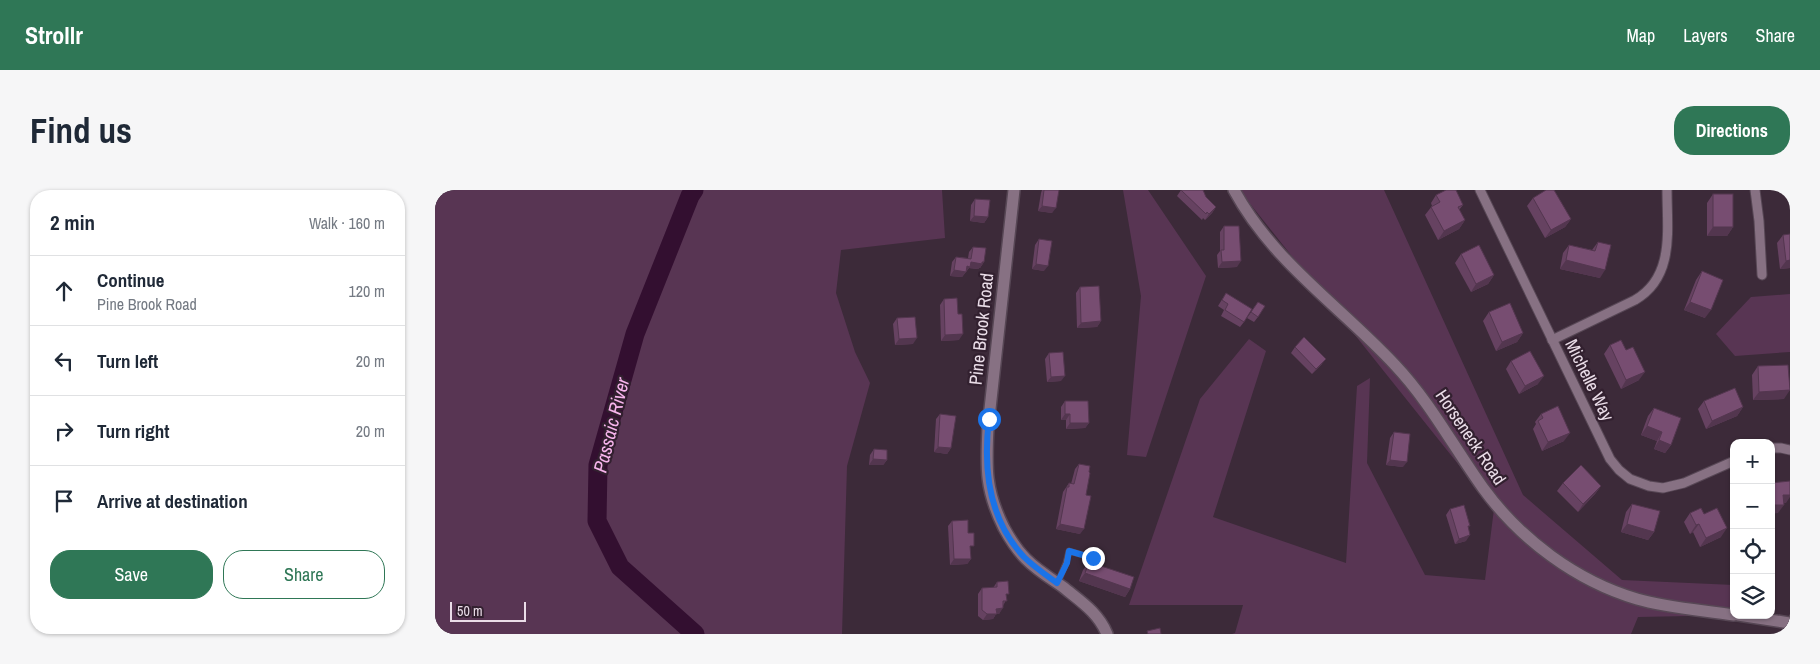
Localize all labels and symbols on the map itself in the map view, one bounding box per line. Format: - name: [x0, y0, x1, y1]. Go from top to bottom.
- street label: Pine Brook Road: [963, 272, 999, 386]
- street label: Michelle Way: [1559, 335, 1621, 426]
- water label: Passaic River: [587, 374, 636, 475]
- street label: Horseneck Road: [1430, 384, 1512, 490]
- route start: [978, 408, 1001, 431]
- route end: [1082, 547, 1105, 570]
- scale bar: [450, 599, 526, 622]

